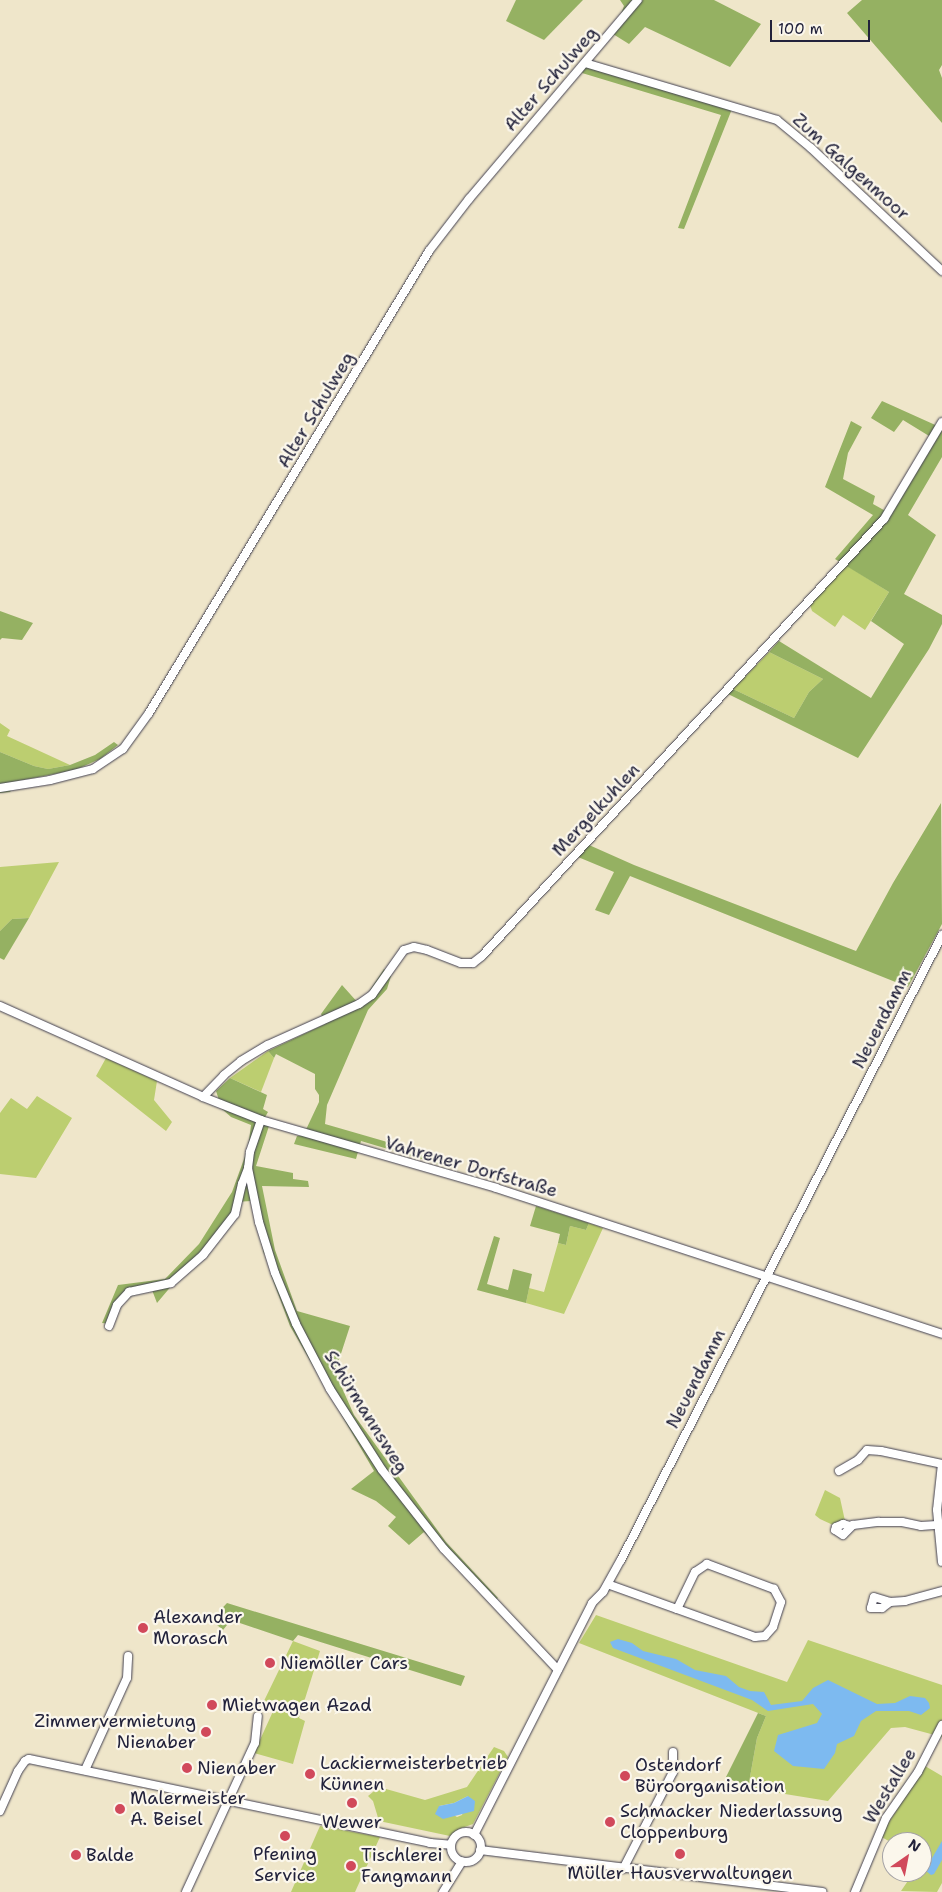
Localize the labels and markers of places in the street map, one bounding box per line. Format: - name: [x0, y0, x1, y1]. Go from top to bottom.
- place label: Alexander Morasch: [153, 1607, 243, 1650]
- marker: Alexander Morasch: [137, 1622, 149, 1634]
- place label: Niemöller Cars: [280, 1652, 408, 1674]
- marker: Niemöller Cars: [264, 1657, 276, 1669]
- place label: Mietwagen Azad: [222, 1694, 372, 1716]
- marker: Mietwagen Azad: [206, 1699, 218, 1711]
- place label: Zimmervermietung Nienaber: [34, 1711, 196, 1754]
- marker: Zimmervermietung Nienaber: [200, 1726, 212, 1738]
- place label: Lackiermeisterbetrieb Künnen: [320, 1753, 507, 1796]
- place label: Ostendorf Büroorganisation: [635, 1755, 784, 1798]
- place label: Nienaber: [197, 1757, 277, 1779]
- marker: Nienaber: [181, 1762, 193, 1774]
- marker: Lackiermeisterbetrieb Künnen: [304, 1768, 316, 1780]
- marker: Ostendorf Büroorganisation: [619, 1770, 631, 1782]
- place label: Malermeister A. Beisel: [130, 1788, 246, 1830]
- marker: Wewer: [346, 1797, 358, 1809]
- place label: Schmacker Niederlassung Cloppenburg: [620, 1801, 842, 1844]
- marker: Malermeister A. Beisel: [114, 1803, 126, 1815]
- place label: Wewer: [322, 1811, 382, 1833]
- marker: Schmacker Niederlassung Cloppenburg: [604, 1816, 616, 1828]
- marker: Pfening Service: [279, 1830, 291, 1842]
- place label: Balde: [86, 1844, 134, 1866]
- place label: Pfening Service: [253, 1844, 317, 1886]
- place label: Tischlerei Fangmann: [361, 1845, 452, 1888]
- marker: Müller Hausverwaltungen: [674, 1848, 686, 1860]
- marker: Balde: [70, 1849, 82, 1861]
- marker: Tischlerei Fangmann: [345, 1860, 357, 1872]
- place label: Müller Hausverwaltungen: [567, 1862, 793, 1884]

